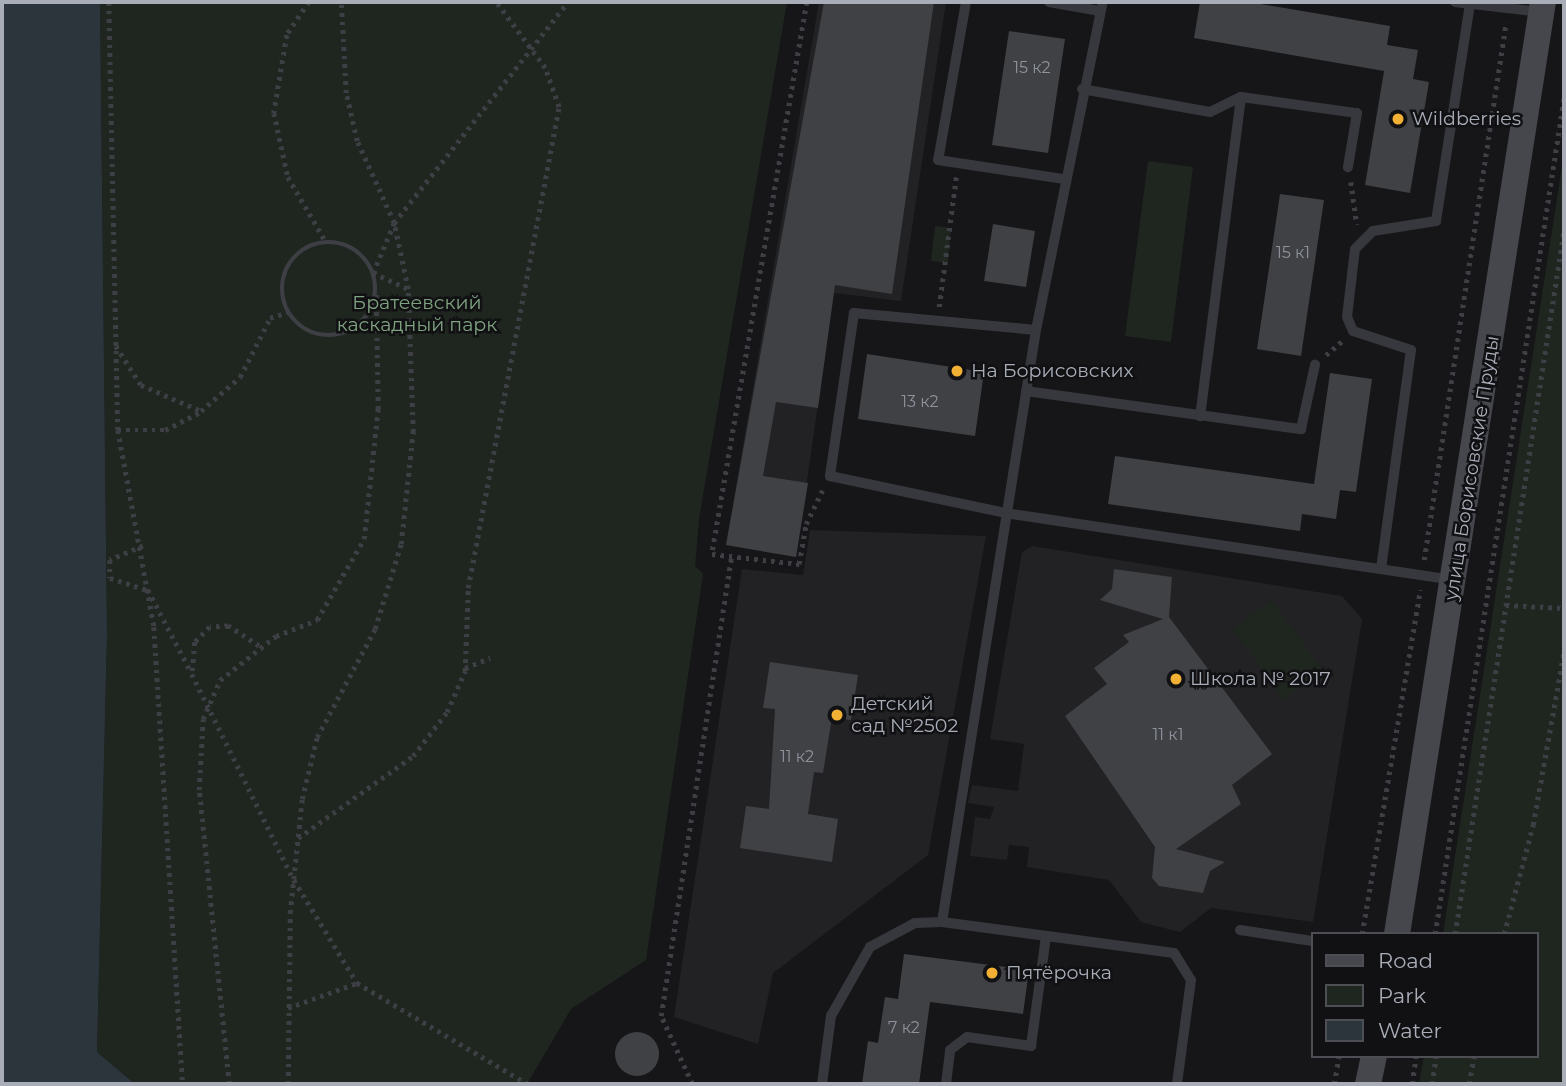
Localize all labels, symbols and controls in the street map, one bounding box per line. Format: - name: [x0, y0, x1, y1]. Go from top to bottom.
- house number: 15 к2: [1013, 58, 1051, 78]
- place label: Wildberries: [1412, 108, 1521, 130]
- marker: Wildberries: [1390, 111, 1406, 127]
- house number: 15 к1: [1276, 243, 1310, 263]
- park label: Братеевский каскадный парк: [337, 292, 497, 336]
- street label: улица Борисовские Пруды: [1440, 334, 1504, 602]
- place label: На Борисовских: [971, 360, 1134, 382]
- marker: На Борисовских: [949, 363, 965, 379]
- house number: 13 к2: [901, 392, 939, 412]
- place label: Школа № 2017: [1190, 668, 1331, 690]
- marker: Школа № 2017: [1168, 671, 1184, 687]
- place label: Детский сад №2502: [851, 693, 958, 737]
- marker: Детский сад №2502: [829, 707, 845, 723]
- house number: 11 к1: [1153, 725, 1183, 745]
- house number: 11 к2: [780, 747, 814, 767]
- legend: [1310, 932, 1538, 1058]
- text: Road: [1378, 948, 1433, 973]
- place label: Пятёрочка: [1006, 962, 1112, 984]
- marker: Пятёрочка: [984, 965, 1000, 981]
- text: Park: [1378, 983, 1426, 1008]
- house number: 7 к2: [888, 1018, 920, 1038]
- text: Water: [1378, 1018, 1442, 1043]

